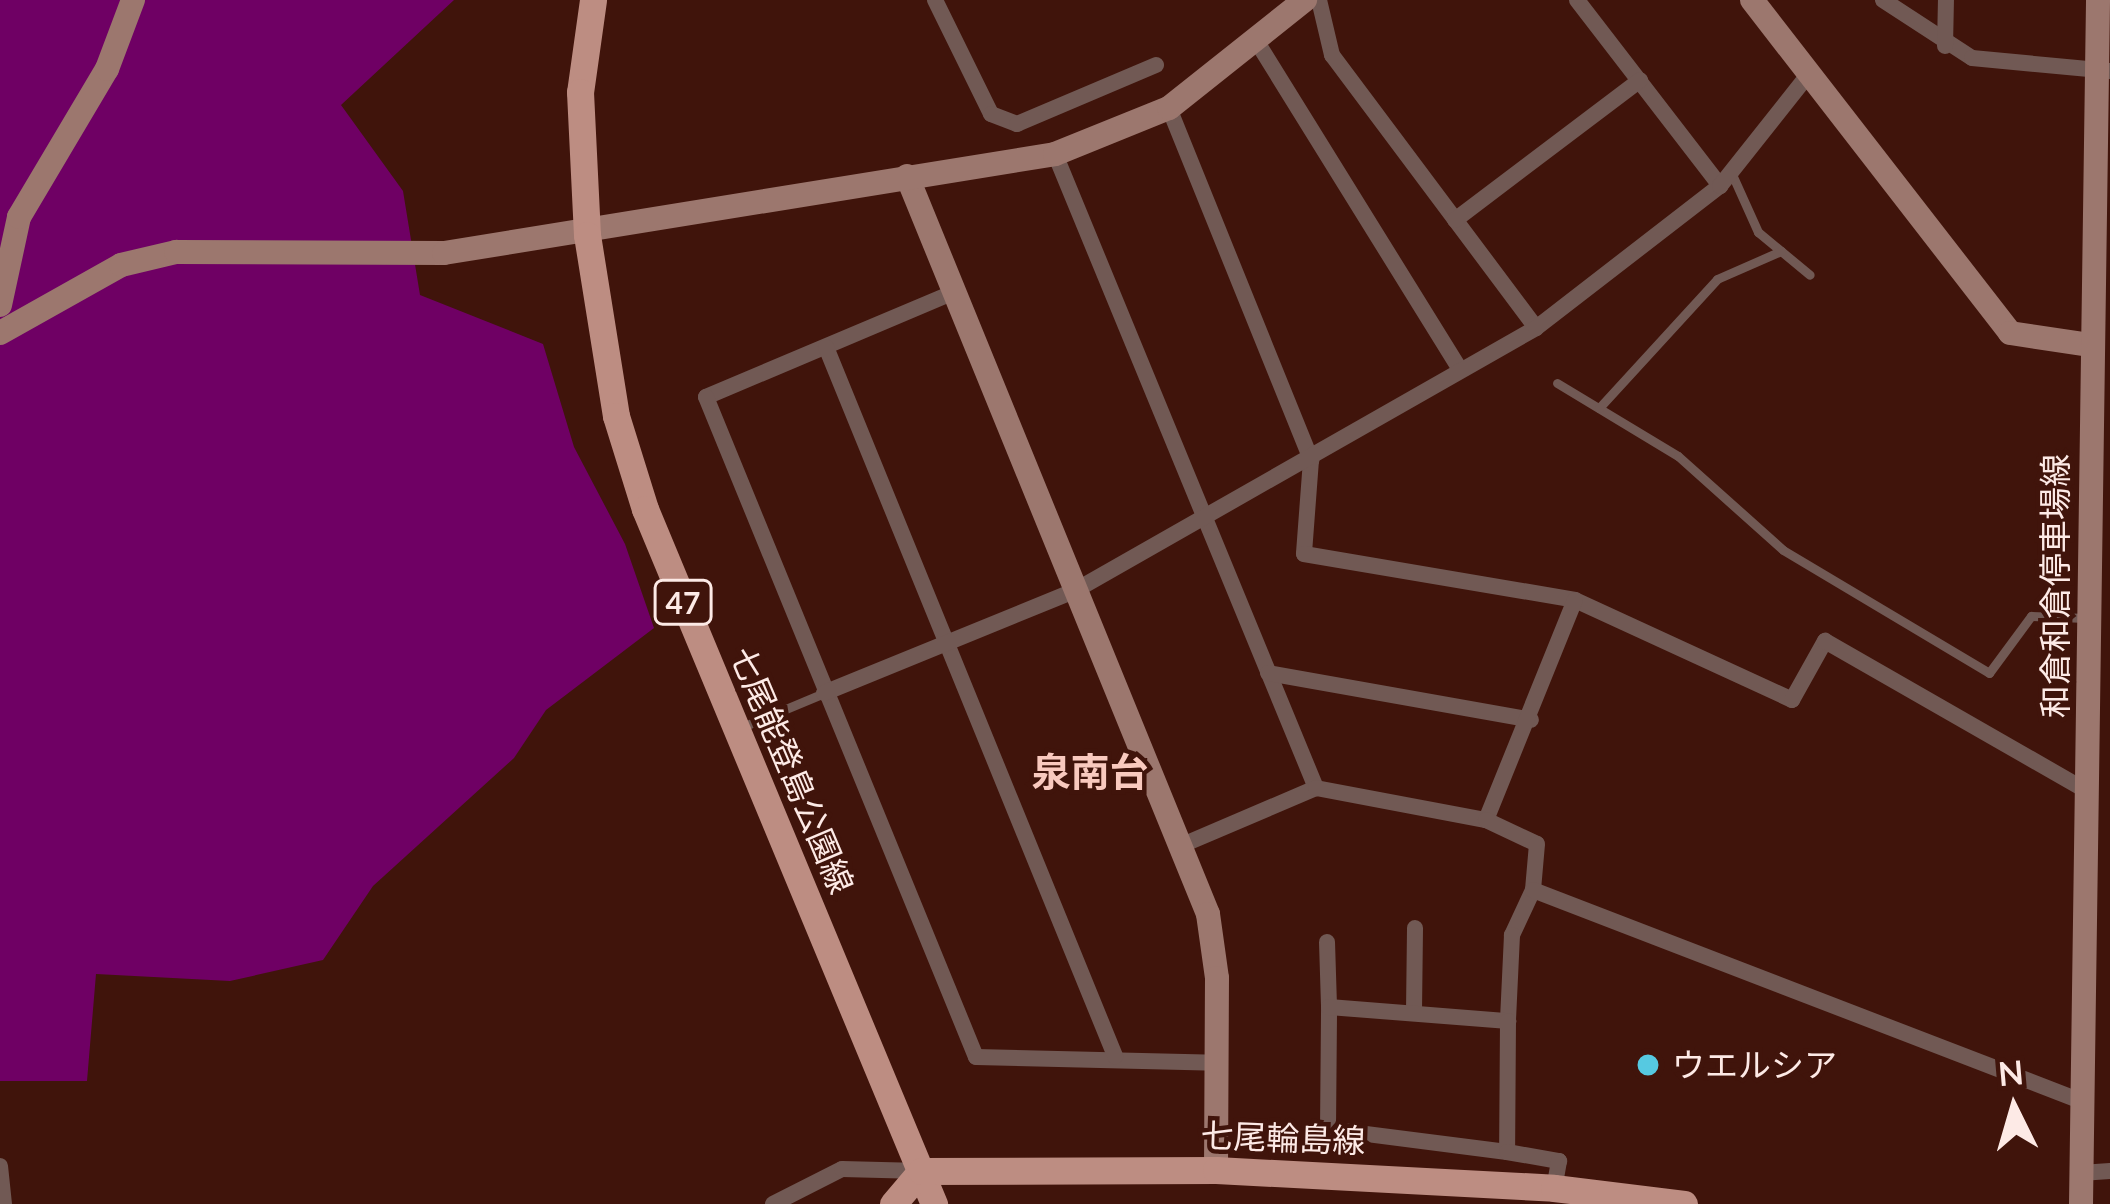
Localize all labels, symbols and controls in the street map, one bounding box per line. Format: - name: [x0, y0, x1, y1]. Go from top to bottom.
- street label: 和倉和倉停車場線: [2035, 454, 2075, 718]
- road number: 47: [653, 578, 713, 626]
- street label: 七尾能登島公園線: [722, 641, 862, 899]
- district label: 泉南台: [1032, 748, 1148, 794]
- place label: ウエルシア: [1672, 1045, 1837, 1085]
- north arrow: [1954, 1048, 2074, 1168]
- text: N: [1996, 1051, 2025, 1093]
- marker: ウエルシア: [1635, 1052, 1661, 1078]
- street label: 七尾輪島線: [1200, 1115, 1366, 1161]

